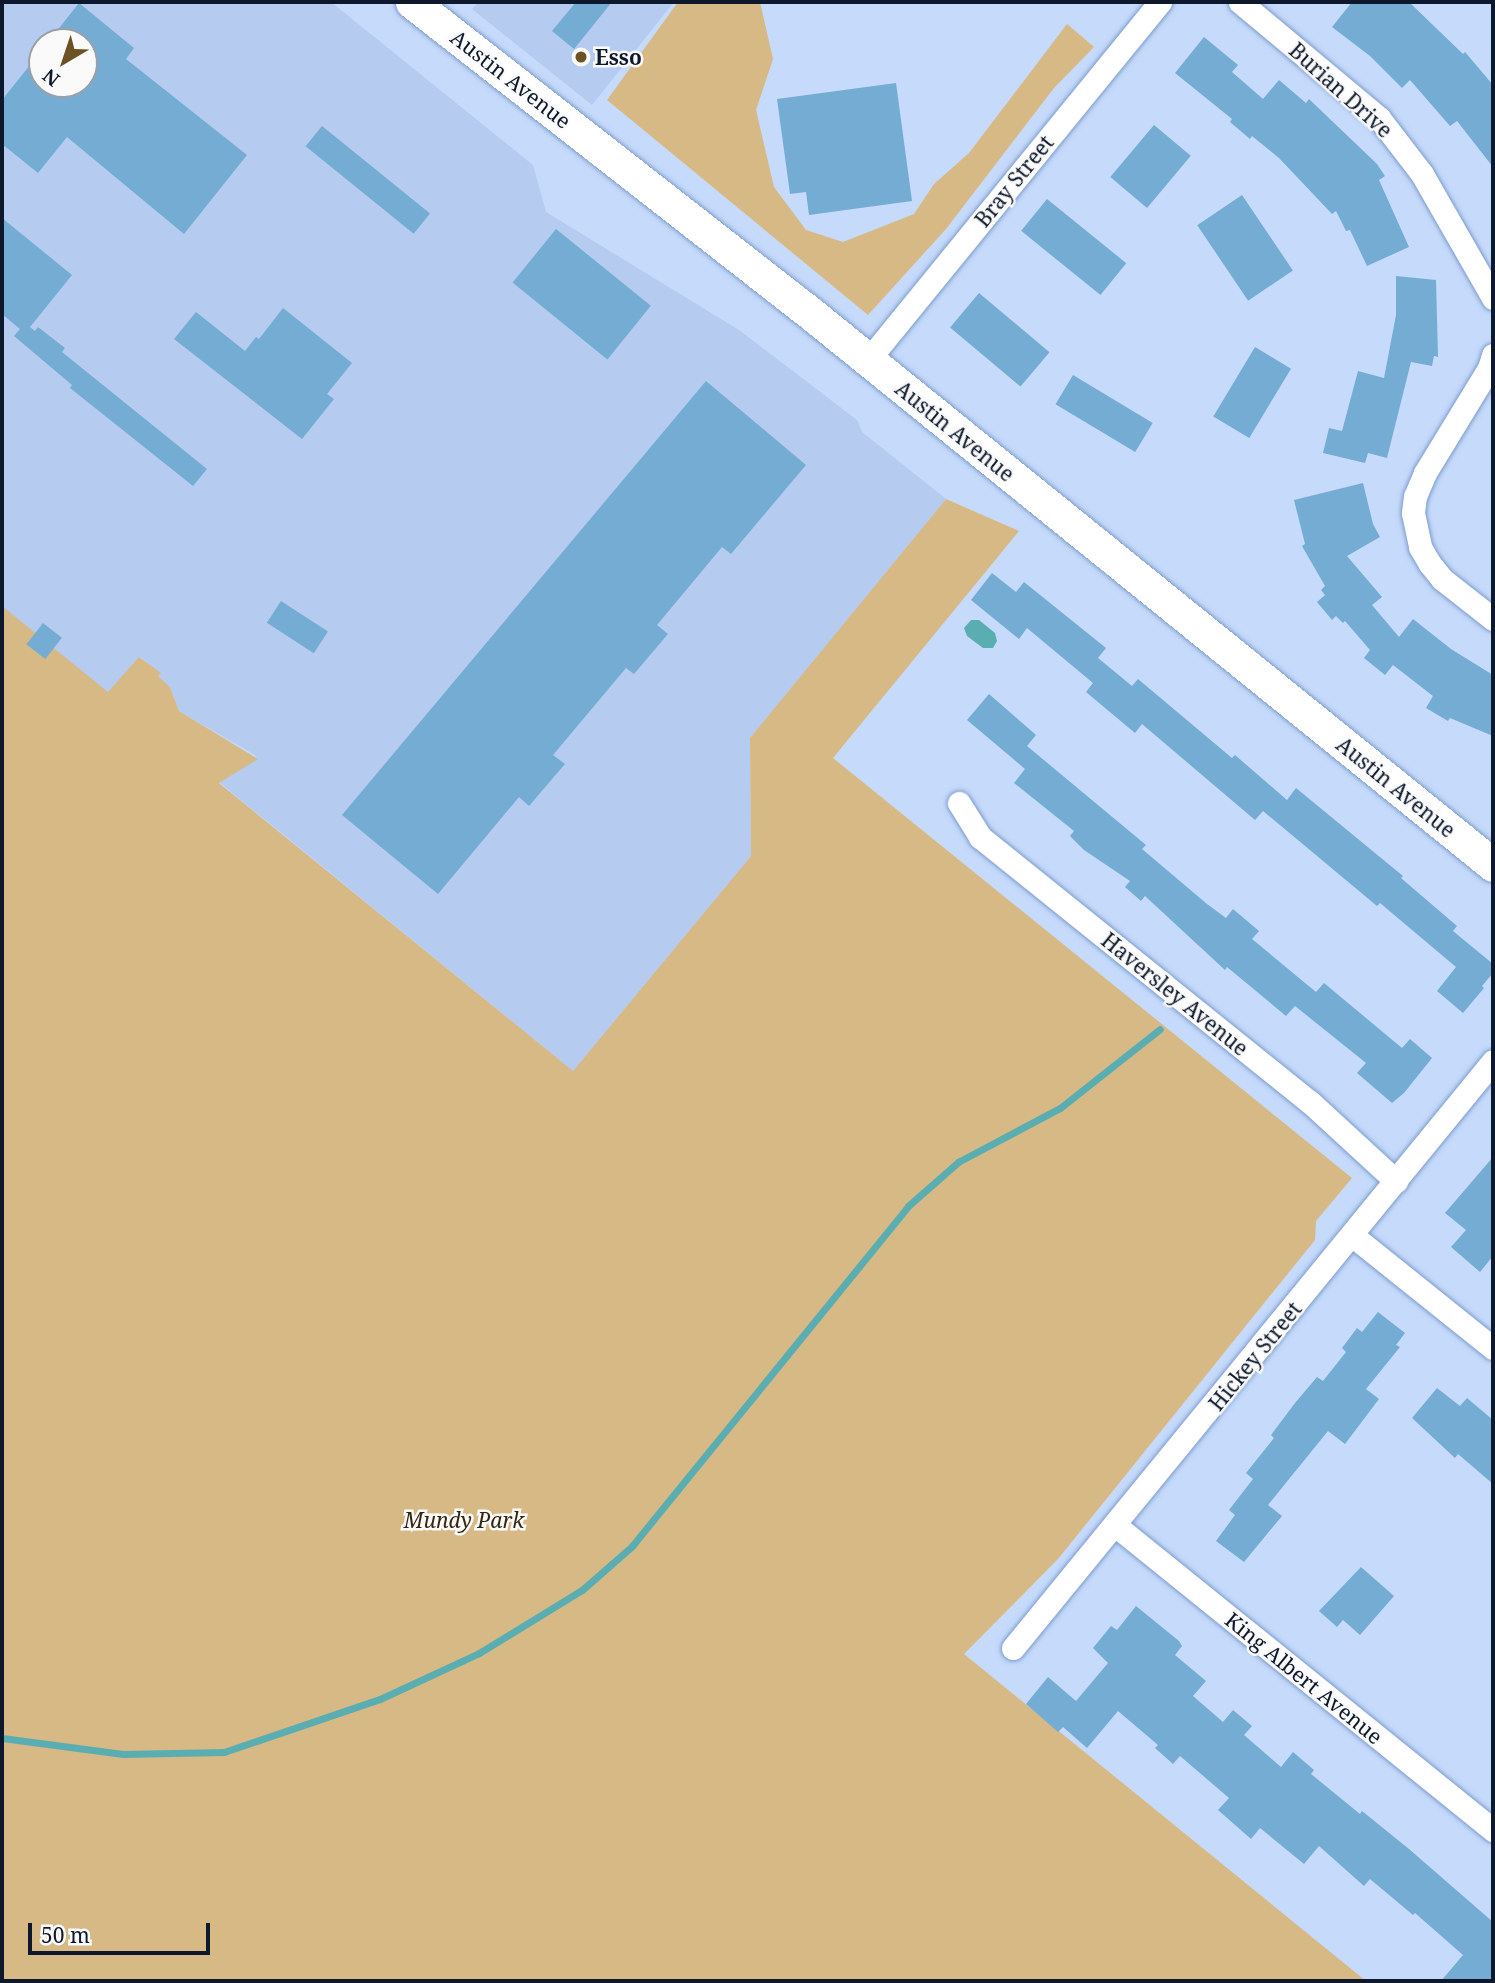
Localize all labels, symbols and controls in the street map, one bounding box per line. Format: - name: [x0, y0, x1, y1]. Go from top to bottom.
- street label: Austin Avenue: [446, 24, 576, 134]
- north arrow: [28, 28, 98, 98]
- street label: Burian Drive: [1284, 37, 1398, 143]
- place label: Esso: [595, 44, 642, 70]
- marker: Esso: [573, 49, 589, 65]
- text: N: [37, 63, 65, 93]
- street label: Bray Street: [969, 130, 1059, 232]
- street label: Austin Avenue: [891, 375, 1019, 487]
- street label: Austin Avenue: [1332, 731, 1460, 843]
- street label: Haversley Avenue: [1097, 927, 1253, 1061]
- street label: Hickey Street: [1203, 1297, 1307, 1415]
- park label: Mundy Park: [404, 1507, 524, 1533]
- street label: King Albert Avenue: [1220, 1607, 1388, 1749]
- scale bar: [32, 1910, 214, 1954]
- text: 50 m: [41, 1921, 90, 1949]

